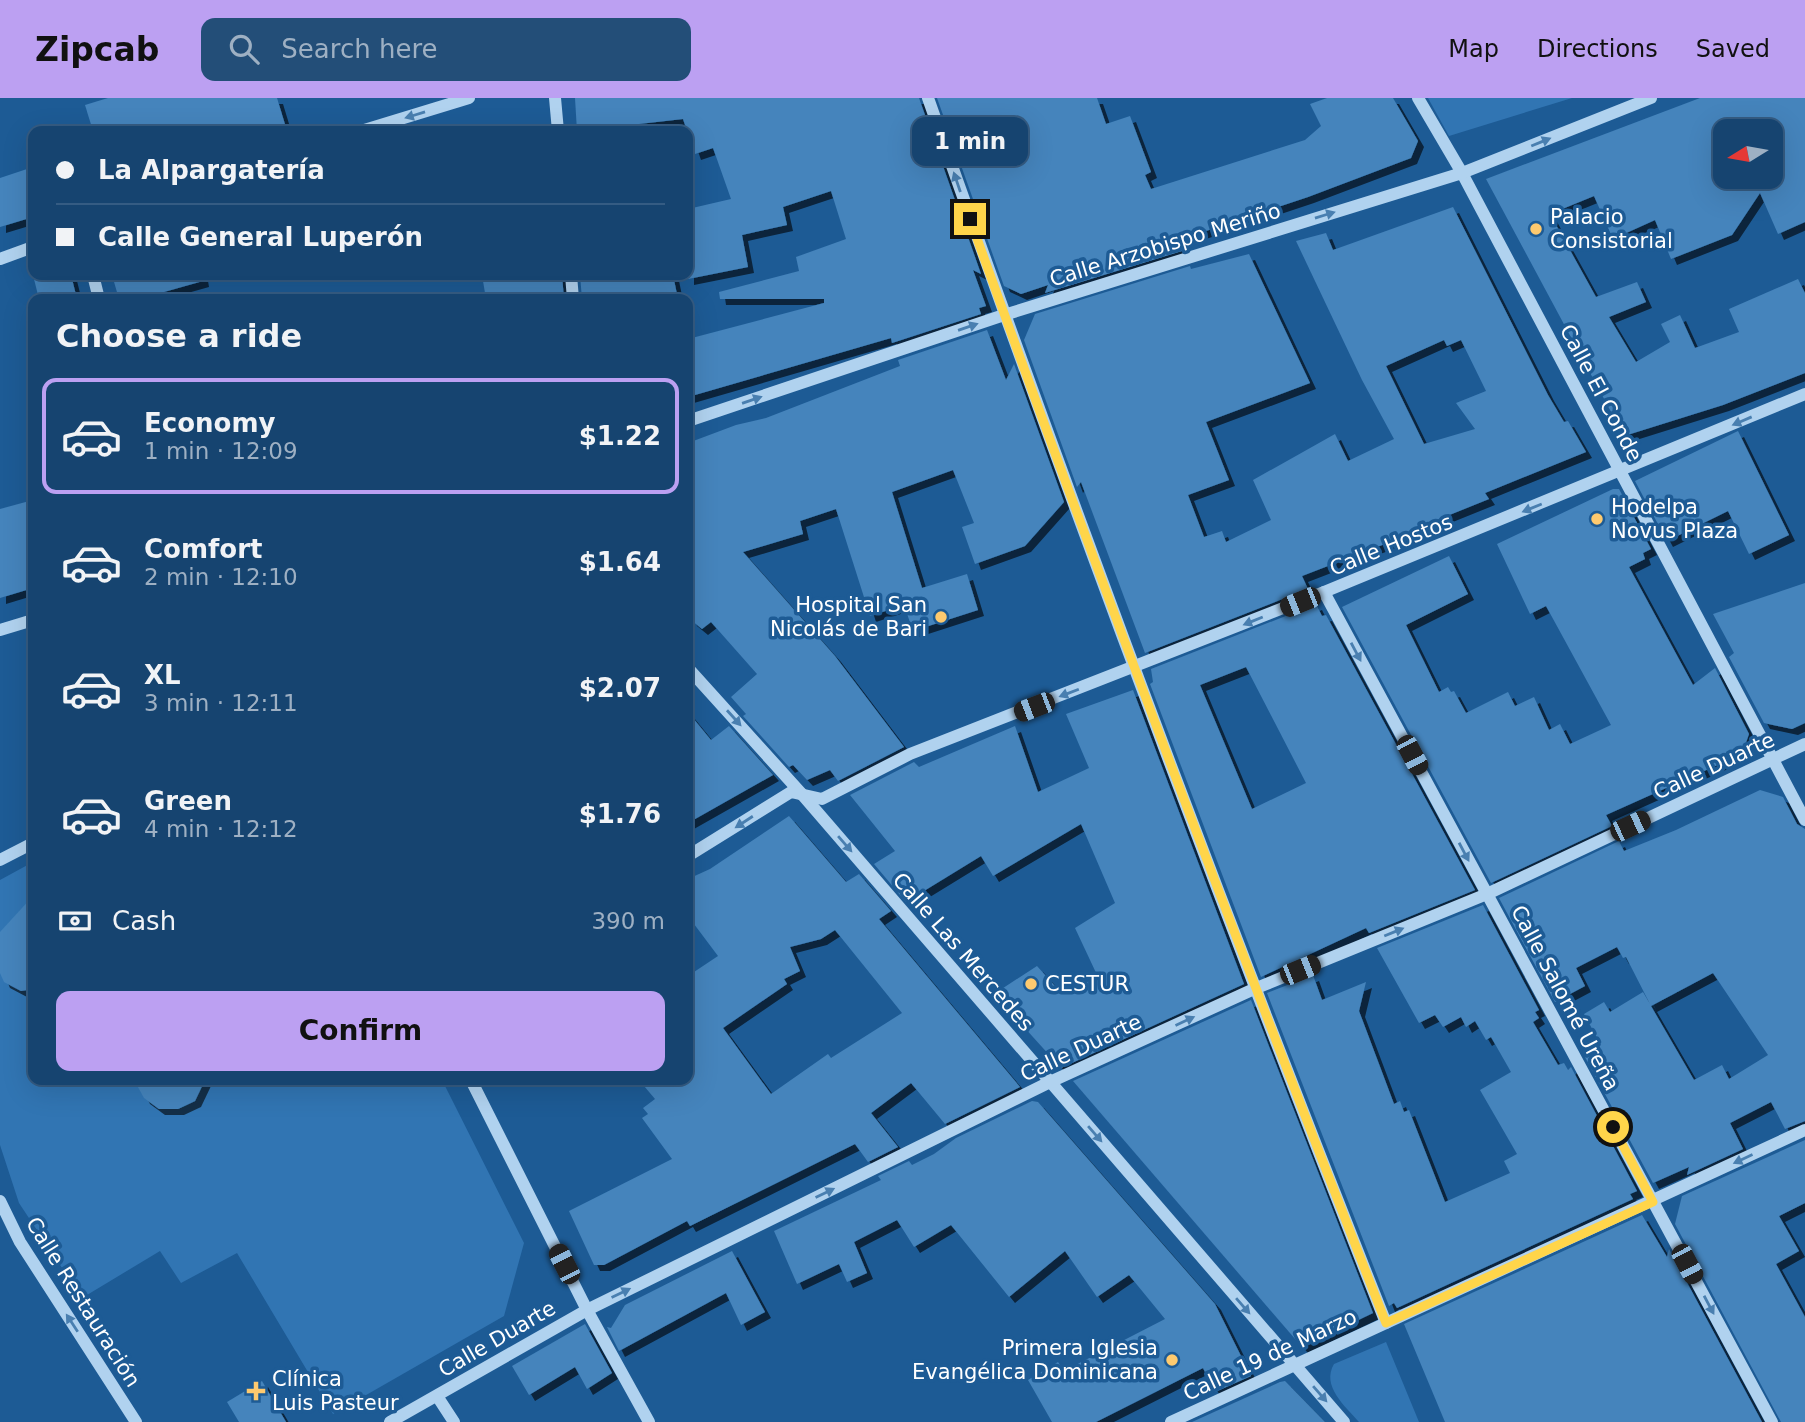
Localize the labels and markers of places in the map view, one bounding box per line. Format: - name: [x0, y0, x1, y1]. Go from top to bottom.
- place label: Palacio Consistorial: [1550, 205, 1673, 253]
- marker: Palacio Consistorial: [1528, 221, 1544, 237]
- place label: Hodelpa Novus Plaza: [1611, 495, 1738, 543]
- marker: Hodelpa Novus Plaza: [1589, 511, 1605, 527]
- place label: Hospital San Nicolás de Bari: [770, 593, 927, 641]
- marker: Hospital San Nicolás de Bari: [933, 609, 949, 625]
- place label: CESTUR: [1045, 972, 1129, 996]
- marker: CESTUR: [1023, 976, 1039, 992]
- place label: Primera Iglesia Evangélica Dominicana: [912, 1336, 1158, 1384]
- marker: Primera Iglesia Evangélica Dominicana: [1164, 1352, 1180, 1368]
- place label: Clínica Luis Pasteur: [272, 1367, 399, 1415]
- marker: Clínica Luis Pasteur: [246, 1381, 266, 1401]

